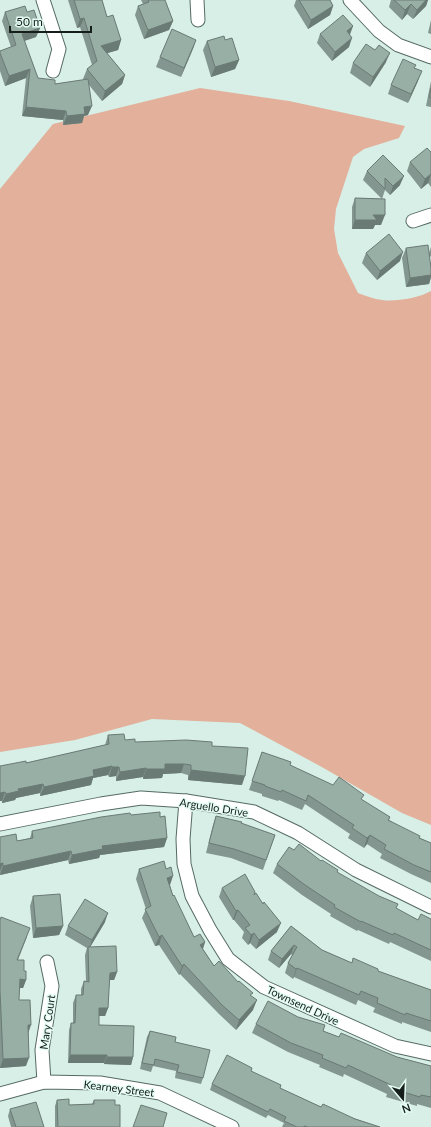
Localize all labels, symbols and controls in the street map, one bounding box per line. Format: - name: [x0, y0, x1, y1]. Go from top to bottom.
- scale bar: [10, 8, 91, 34]
- text: 50 m: [16, 14, 43, 29]
- street label: Arguello Drive: [179, 795, 249, 819]
- street label: Townsend Drive: [265, 983, 341, 1027]
- street label: Mary Court: [37, 994, 57, 1050]
- street label: Kearney Street: [83, 1077, 155, 1099]
- north arrow: [383, 1079, 423, 1119]
- text: N: [400, 1101, 413, 1116]

